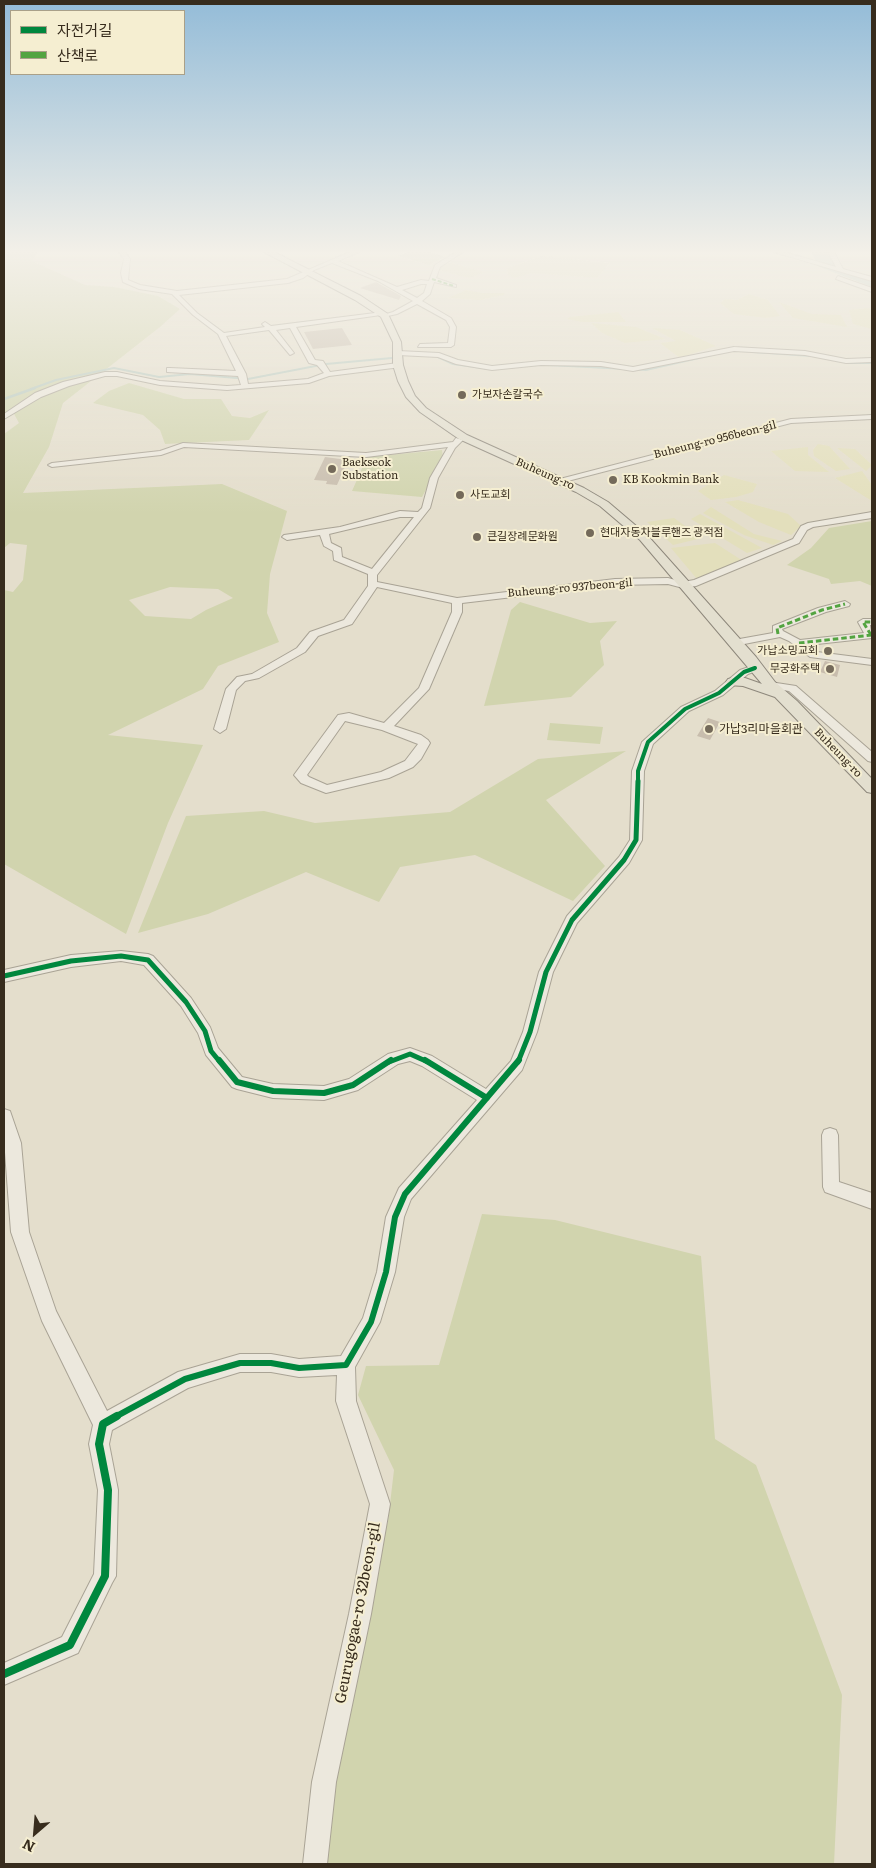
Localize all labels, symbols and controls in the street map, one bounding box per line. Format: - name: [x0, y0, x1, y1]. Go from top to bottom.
- legend: [10, 10, 185, 75]
- text: 자전거길: [57, 18, 112, 41]
- text: 산책로: [57, 43, 98, 66]
- place label: 가보자손칼국수: [472, 388, 543, 402]
- marker: 가보자손칼국수: [456, 389, 468, 401]
- street label: Buheung-ro 956beon-gil: [652, 418, 778, 462]
- street label: Buheung-ro: [514, 455, 576, 493]
- place label: Baekseok Substation: [342, 456, 398, 482]
- marker: Baekseok Substation: [326, 463, 338, 475]
- place label: KB Kookmin Bank: [623, 473, 719, 487]
- marker: KB Kookmin Bank: [607, 474, 619, 486]
- place label: 사도교회: [470, 488, 510, 502]
- marker: 사도교회: [454, 489, 466, 501]
- place label: 현대자동차블루핸즈 광적점: [600, 526, 724, 540]
- marker: 현대자동차블루핸즈 광적점: [584, 527, 596, 539]
- place label: 큰길장례문화원: [487, 530, 558, 544]
- marker: 큰길장례문화원: [471, 531, 483, 543]
- street label: Buheung-ro 937beon-gil: [507, 576, 633, 600]
- place label: 가납소밍교회: [757, 644, 818, 658]
- marker: 가납소밍교회: [822, 645, 834, 657]
- place label: 무궁화주택: [769, 662, 820, 676]
- marker: 무궁화주택: [824, 663, 836, 675]
- place label: 가납3리마을회관: [719, 722, 803, 736]
- marker: 가납3리마을회관: [703, 723, 715, 735]
- street label: Buheung-ro: [811, 726, 865, 780]
- street label: Geurugogae-ro 32beon-gil: [332, 1521, 384, 1705]
- north arrow: [10, 1808, 60, 1858]
- text: N: [18, 1835, 38, 1858]

